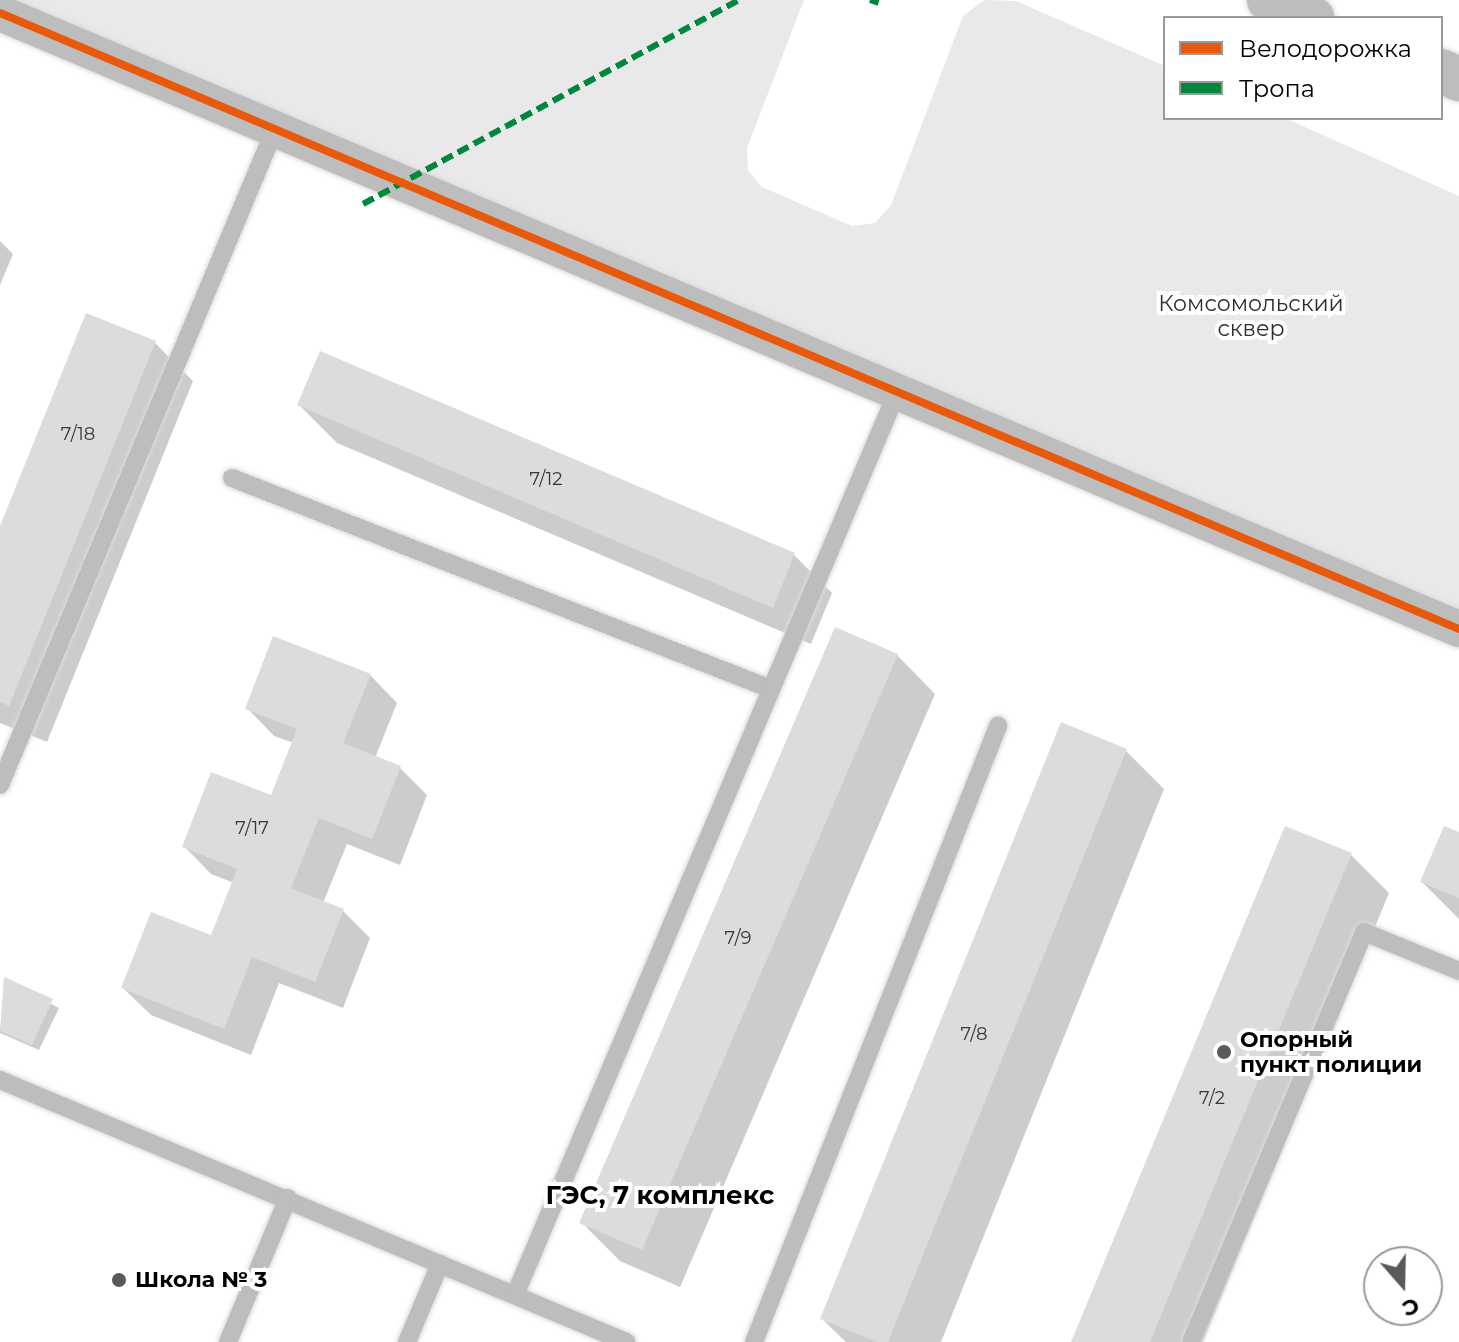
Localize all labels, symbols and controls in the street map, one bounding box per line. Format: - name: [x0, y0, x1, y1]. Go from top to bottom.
- legend: [1163, 16, 1443, 120]
- text: Велодорожка: [1239, 34, 1412, 63]
- text: Тропа: [1239, 74, 1315, 103]
- park label: Комсомольский сквер: [1158, 290, 1344, 342]
- house number: 7/18: [61, 423, 95, 445]
- house number: 7/12: [529, 468, 563, 490]
- house number: 7/17: [235, 817, 269, 839]
- house number: 7/9: [725, 927, 751, 949]
- house number: 7/8: [961, 1023, 987, 1045]
- place label: Опорный пункт полиции: [1240, 1026, 1422, 1078]
- marker: Опорный пункт полиции: [1215, 1043, 1233, 1061]
- house number: 7/2: [1199, 1087, 1225, 1109]
- district label: ГЭС, 7 комплекс: [546, 1180, 774, 1212]
- north arrow: [1363, 1246, 1443, 1326]
- place label: Школа № 3: [135, 1267, 267, 1293]
- marker: Школа № 3: [110, 1271, 128, 1289]
- text: С: [1399, 1292, 1423, 1323]

